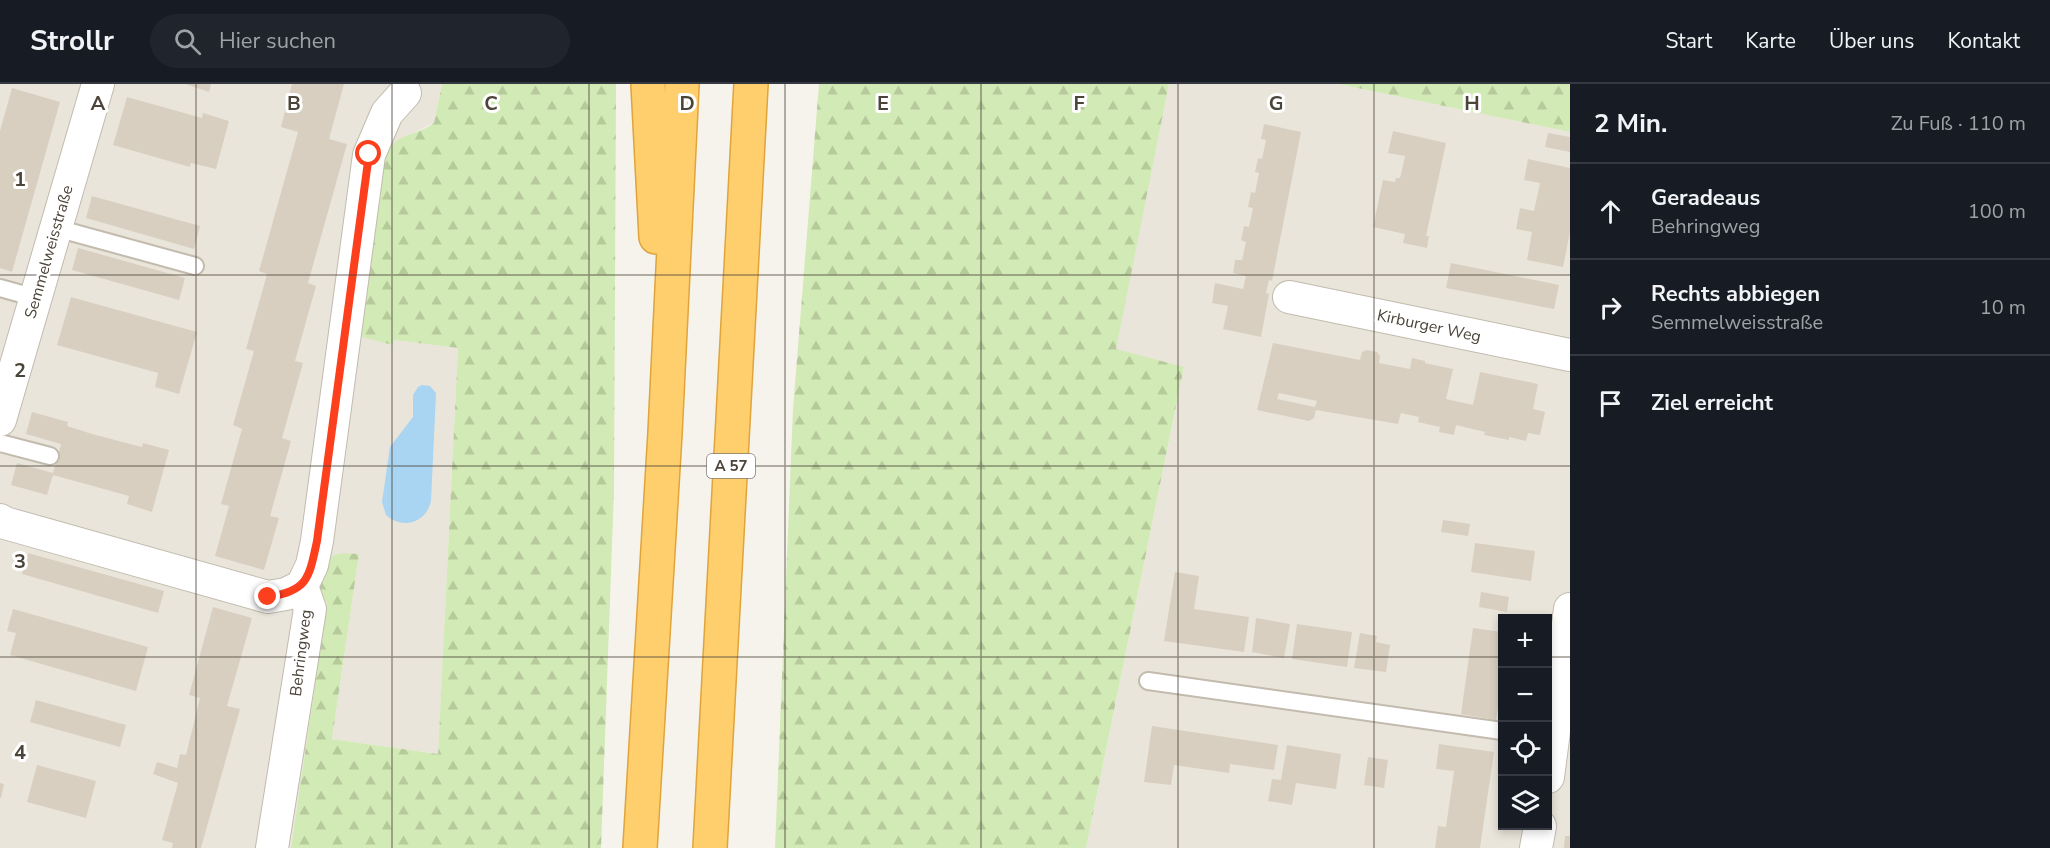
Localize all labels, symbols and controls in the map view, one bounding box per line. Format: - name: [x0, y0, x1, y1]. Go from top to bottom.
- search box: [150, 14, 570, 68]
- text: Strollr: [30, 22, 114, 60]
- icon: search: [171, 25, 204, 58]
- text: Hier suchen: [219, 26, 336, 56]
- text: Start: [1665, 27, 1712, 55]
- text: Karte: [1745, 27, 1796, 55]
- text: Über uns: [1829, 27, 1914, 55]
- text: Kontakt: [1947, 27, 2020, 55]
- text: A: [91, 90, 106, 117]
- text: B: [287, 90, 301, 117]
- text: C: [484, 90, 498, 117]
- text: D: [679, 90, 695, 117]
- text: E: [877, 90, 889, 117]
- text: F: [1073, 90, 1085, 117]
- text: G: [1269, 90, 1283, 117]
- text: H: [1464, 90, 1480, 117]
- text: 2 Min.: [1594, 106, 1667, 141]
- text: Zu Fuß · 110 m: [1891, 110, 2026, 137]
- route start: [355, 140, 381, 166]
- text: 1: [14, 166, 26, 193]
- street label: Semmelweisstraße: [19, 183, 79, 321]
- text: Geradeaus: [1651, 183, 1760, 213]
- icon: ahead: [1594, 195, 1627, 228]
- text: 100 m: [1968, 198, 2026, 225]
- text: Behringweg: [1651, 213, 1760, 240]
- text: Rechts abbiegen: [1651, 279, 1820, 309]
- icon: right: [1594, 291, 1627, 324]
- text: 10 m: [1980, 294, 2026, 321]
- street label: Kirburger Weg: [1375, 304, 1483, 348]
- text: Semmelweisstraße: [1651, 309, 1823, 336]
- text: 2: [14, 357, 26, 384]
- icon: arrive: [1594, 387, 1627, 420]
- text: Ziel erreicht: [1651, 388, 1773, 418]
- road number: A 57: [707, 454, 755, 478]
- text: 3: [14, 548, 26, 575]
- route end: [254, 583, 280, 609]
- street label: Behringweg: [285, 608, 317, 698]
- map controls: [1498, 614, 1552, 830]
- button: +: [1498, 614, 1552, 668]
- button: −: [1498, 668, 1552, 722]
- button: locate: [1498, 722, 1552, 776]
- text: 4: [14, 739, 26, 766]
- button: layers: [1498, 776, 1552, 830]

